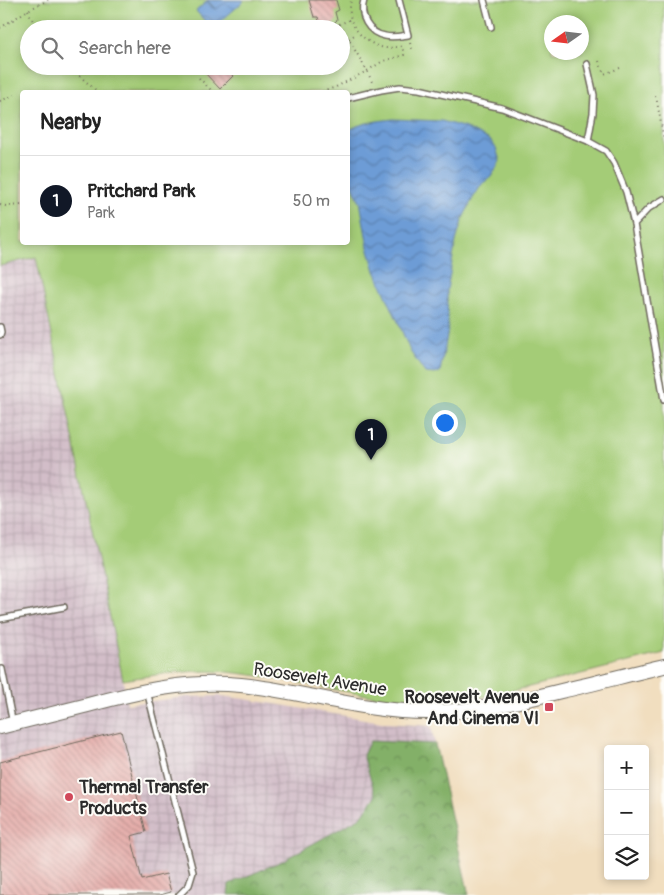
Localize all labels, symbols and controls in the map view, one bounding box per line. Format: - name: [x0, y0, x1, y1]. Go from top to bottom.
- north arrow: [544, 15, 589, 60]
- search box: [20, 20, 350, 75]
- icon: search: [38, 34, 66, 62]
- text: Search here: [78, 36, 171, 60]
- text: Nearby: [40, 109, 101, 136]
- text: Pritchard Park: [87, 179, 195, 203]
- text: 1: [53, 191, 59, 211]
- text: 50 m: [293, 191, 330, 211]
- text: Park: [87, 203, 115, 223]
- your location: [432, 410, 458, 436]
- pin: 1: [355, 419, 387, 460]
- street label: Roosevelt Avenue: [252, 658, 388, 701]
- place label: Roosevelt Avenue And Cinema VI: [405, 686, 540, 730]
- marker: Roosevelt Avenue And Cinema VI: [543, 701, 555, 713]
- map controls: [604, 745, 649, 880]
- button: +: [604, 745, 649, 790]
- place label: Thermal Transfer Products: [78, 776, 209, 820]
- button: −: [604, 790, 649, 835]
- marker: Thermal Transfer Products: [63, 791, 75, 803]
- button: layers: [604, 835, 649, 880]

